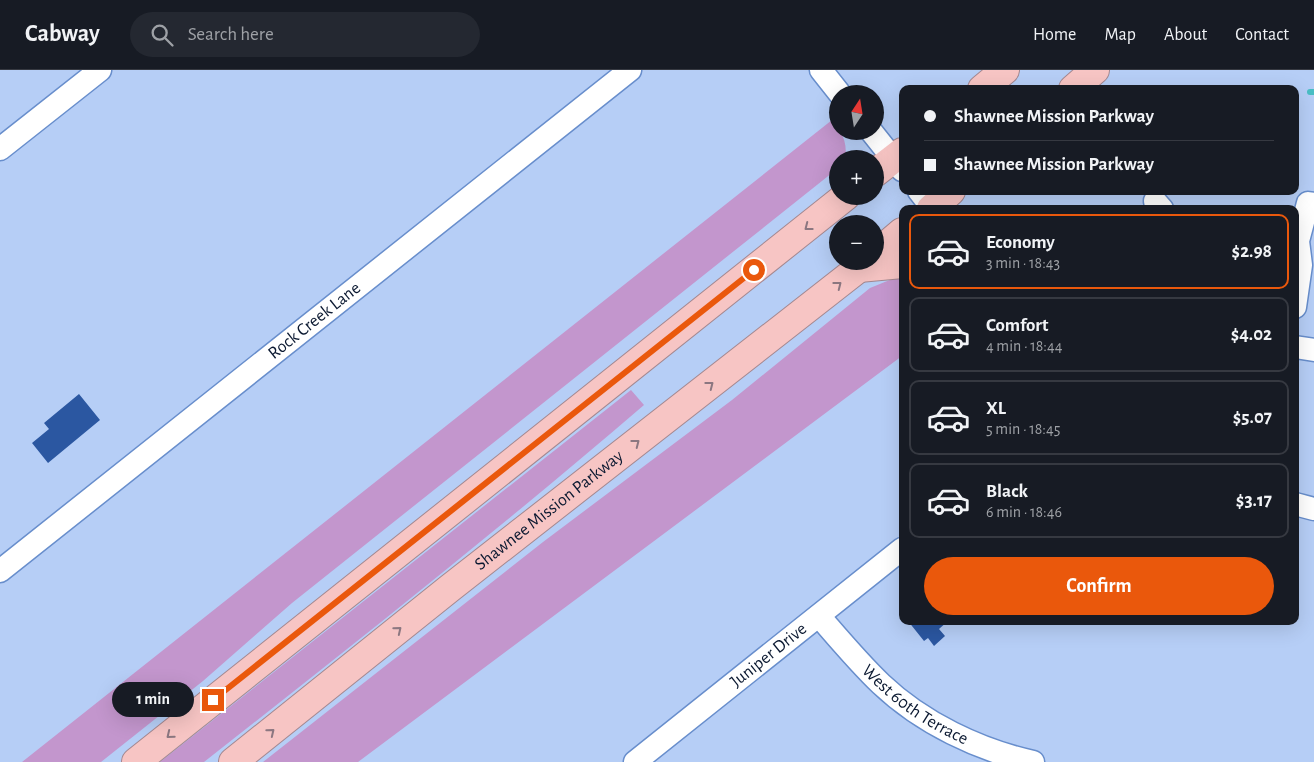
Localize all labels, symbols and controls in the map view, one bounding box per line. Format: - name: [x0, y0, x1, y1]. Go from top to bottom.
- search box: [130, 12, 480, 57]
- icon: search: [148, 21, 176, 49]
- text: Cabway: [25, 22, 100, 46]
- text: Search here: [188, 25, 274, 44]
- text: Home: [1033, 26, 1076, 44]
- text: Map: [1104, 26, 1136, 44]
- text: About: [1164, 26, 1207, 44]
- text: Contact: [1235, 26, 1289, 44]
- north arrow: [829, 85, 884, 140]
- map controls: [829, 85, 884, 270]
- text: Shawnee Mission Parkway: [954, 107, 1154, 126]
- button: +: [829, 150, 884, 205]
- text: Shawnee Mission Parkway: [954, 155, 1154, 174]
- button: −: [829, 215, 884, 270]
- one-way arrow: [805, 221, 814, 229]
- icon: car: [926, 229, 971, 274]
- text: Economy: [986, 233, 1055, 252]
- text: $2.98: [1232, 242, 1272, 261]
- text: 3 min · 18:43: [986, 255, 1060, 271]
- route start: [743, 259, 765, 281]
- street label: Rock Creek Lane: [265, 279, 364, 363]
- one-way arrow: [833, 281, 842, 290]
- icon: car: [926, 312, 971, 357]
- text: Comfort: [986, 316, 1048, 335]
- text: $4.02: [1231, 325, 1272, 344]
- text: 4 min · 18:44: [986, 338, 1062, 354]
- one-way arrow: [705, 382, 714, 391]
- icon: car: [926, 395, 971, 440]
- text: XL: [986, 399, 1006, 418]
- text: $5.07: [1233, 408, 1272, 427]
- text: 5 min · 18:45: [986, 421, 1060, 437]
- one-way arrow: [630, 441, 639, 449]
- street label: Shawnee Mission Parkway: [472, 447, 627, 574]
- icon: car: [926, 478, 971, 523]
- text: Black: [986, 482, 1028, 501]
- text: $3.17: [1236, 491, 1272, 510]
- text: 6 min · 18:46: [986, 504, 1062, 520]
- button: Confirm: [924, 557, 1274, 615]
- street label: Juniper Drive: [727, 620, 810, 691]
- one-way arrow: [392, 628, 401, 636]
- street label: West 60th Terrace: [858, 661, 971, 748]
- callout: 1 min: [113, 682, 196, 718]
- route end: [202, 689, 224, 711]
- text: 1 min: [136, 691, 170, 707]
- one-way arrow: [166, 729, 175, 738]
- one-way arrow: [265, 729, 274, 737]

